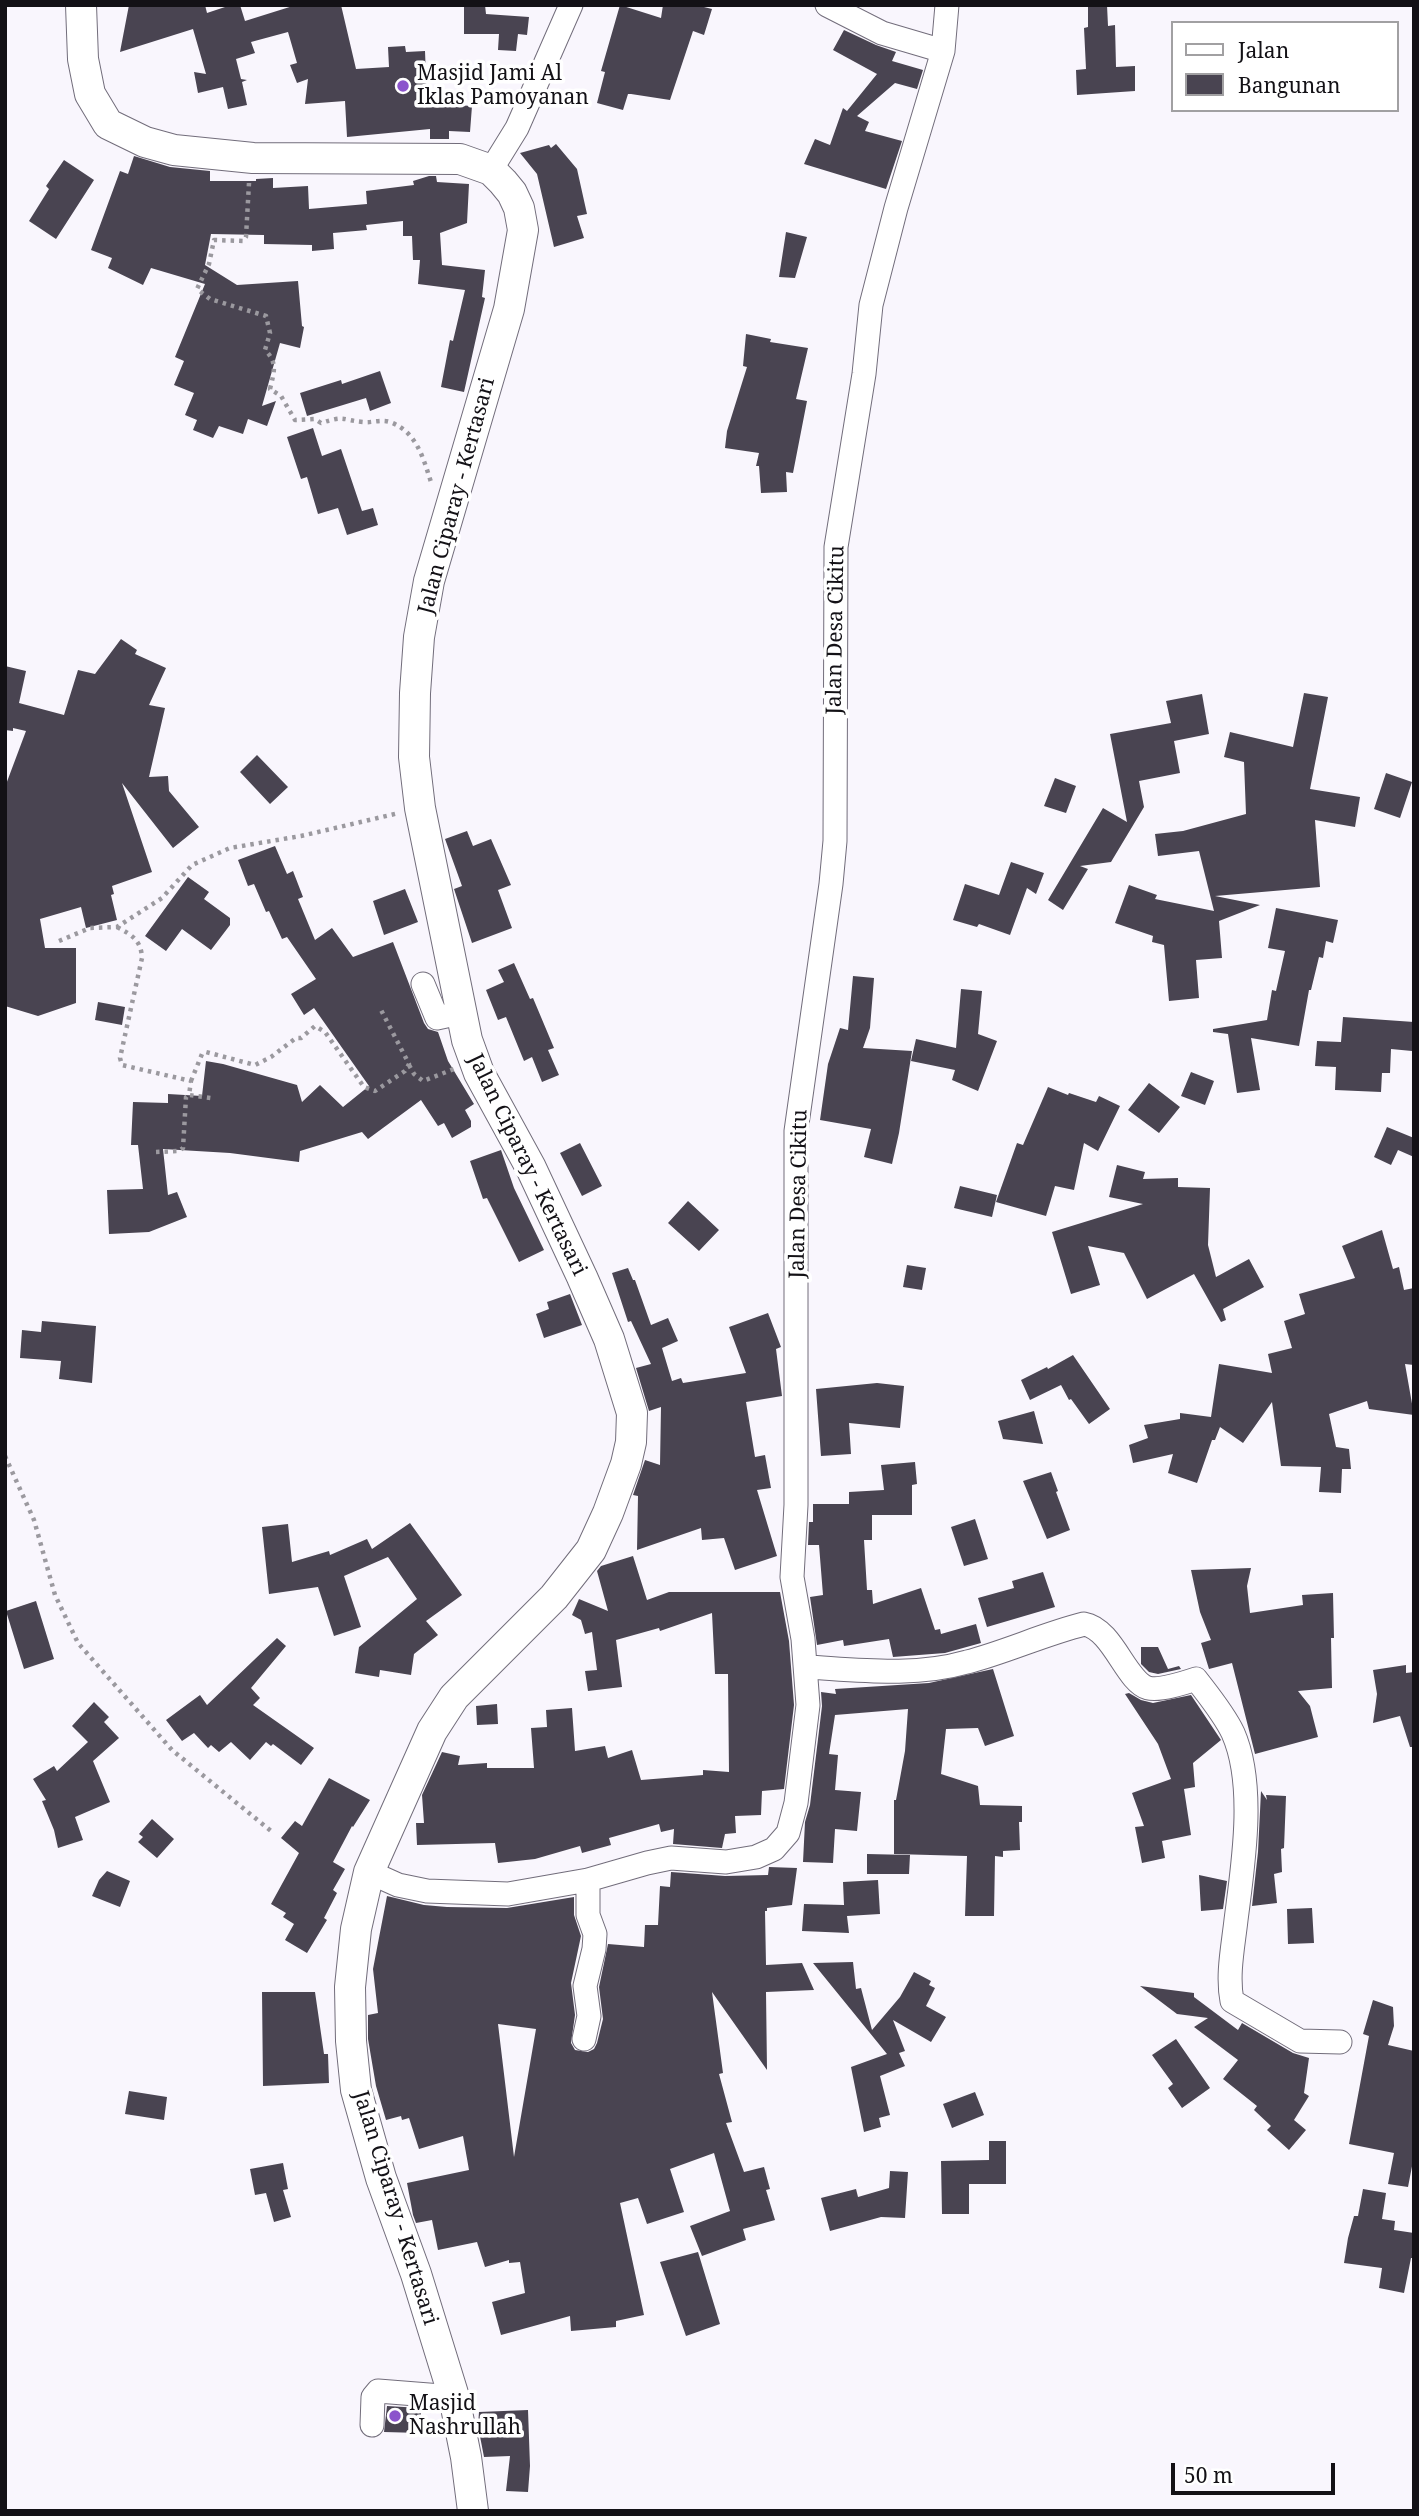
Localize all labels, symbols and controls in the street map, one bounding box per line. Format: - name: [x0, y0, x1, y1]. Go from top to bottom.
- legend: [1170, 21, 1398, 112]
- text: Jalan: [1238, 36, 1289, 64]
- place label: Masjid Jami Al Iklas Pamoyanan: [417, 61, 589, 111]
- text: Bangunan: [1238, 71, 1341, 99]
- marker: Masjid Jami Al Iklas Pamoyanan: [395, 78, 411, 94]
- street label: Jalan Ciparay - Kertasari: [413, 375, 501, 617]
- street label: Jalan Desa Cikitu: [822, 545, 850, 715]
- street label: Jalan Ciparay - Kertasari: [462, 1050, 592, 1280]
- street label: Jalan Desa Cikitu: [785, 1109, 813, 1279]
- street label: Jalan Ciparay - Kertasari: [347, 2088, 443, 2328]
- place label: Masjid Nashrullah: [409, 2391, 521, 2441]
- marker: Masjid Nashrullah: [387, 2408, 403, 2424]
- scale bar: [1174, 2450, 1338, 2494]
- text: 50 m: [1184, 2461, 1233, 2489]

